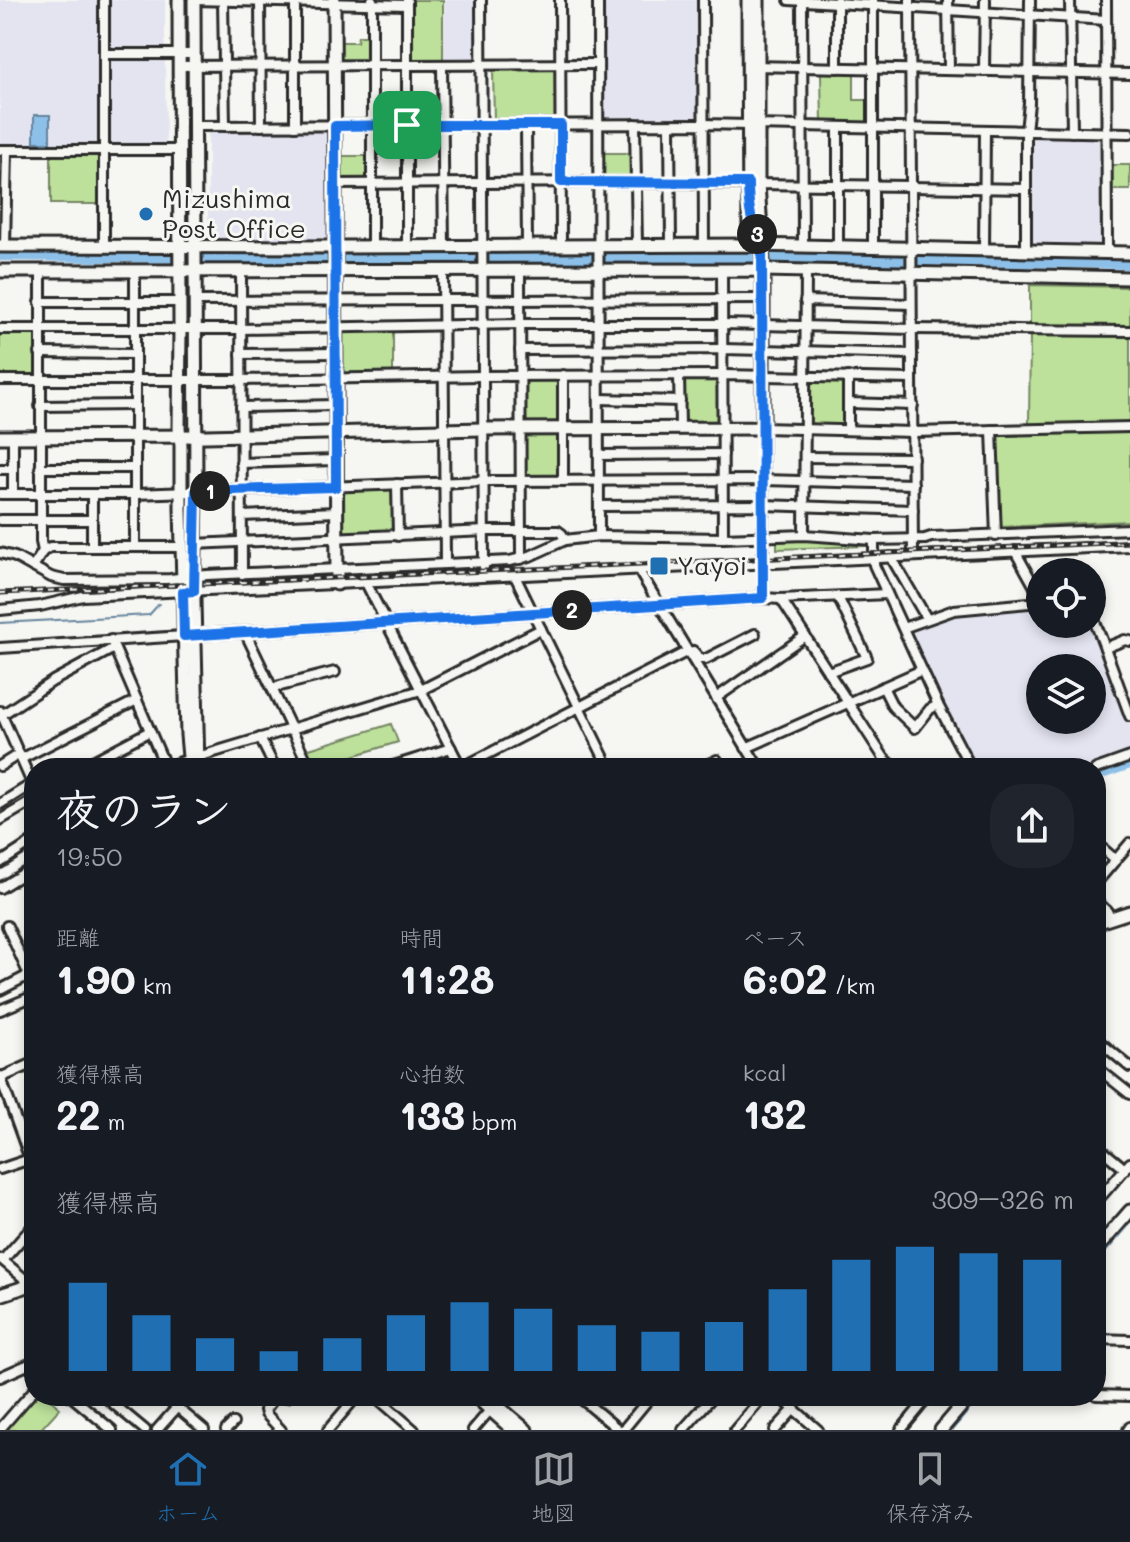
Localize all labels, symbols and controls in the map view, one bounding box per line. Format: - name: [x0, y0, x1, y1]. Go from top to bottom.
- pin: [373, 91, 441, 159]
- icon: arrive: [385, 103, 429, 147]
- place label: Mizushima Post Office: [162, 181, 306, 245]
- marker: Mizushima Post Office: [137, 205, 155, 223]
- pin: 3: [737, 214, 777, 254]
- text: 3: [750, 219, 764, 248]
- pin: 1: [190, 471, 230, 511]
- text: 1: [205, 476, 215, 505]
- place label: Yayoi: [677, 548, 747, 582]
- marker: Yayoi: [648, 555, 670, 577]
- map controls: [1026, 558, 1106, 734]
- button: locate: [1026, 558, 1106, 638]
- pin: 2: [552, 590, 592, 630]
- text: 2: [566, 595, 578, 624]
- button: layers: [1026, 654, 1106, 734]
- text: 夜のラン: [56, 780, 232, 837]
- button: share: [990, 784, 1074, 868]
- text: 19:50: [56, 839, 122, 873]
- text: 距離: [56, 923, 100, 952]
- text: 時間: [399, 923, 443, 952]
- text: ペース: [743, 923, 807, 952]
- text: 1.90: [56, 952, 136, 1004]
- text: 11:28: [399, 952, 495, 1004]
- text: 6:02: [743, 952, 828, 1004]
- text: km: [136, 971, 172, 1000]
- text: /km: [828, 971, 875, 1000]
- text: kcal: [743, 1058, 787, 1087]
- text: 獲得標高: [56, 1059, 144, 1088]
- text: 心拍数: [399, 1059, 465, 1088]
- text: 132: [743, 1087, 807, 1139]
- text: 22: [56, 1088, 101, 1140]
- text: 133: [399, 1088, 465, 1140]
- text: m: [101, 1107, 125, 1136]
- text: bpm: [465, 1107, 517, 1136]
- text: 309–326 m: [932, 1182, 1074, 1216]
- text: 獲得標高: [56, 1185, 160, 1219]
- tab: ホーム: [155, 1447, 221, 1527]
- tab: 地図: [532, 1447, 576, 1527]
- tab: 保存済み: [886, 1447, 975, 1527]

